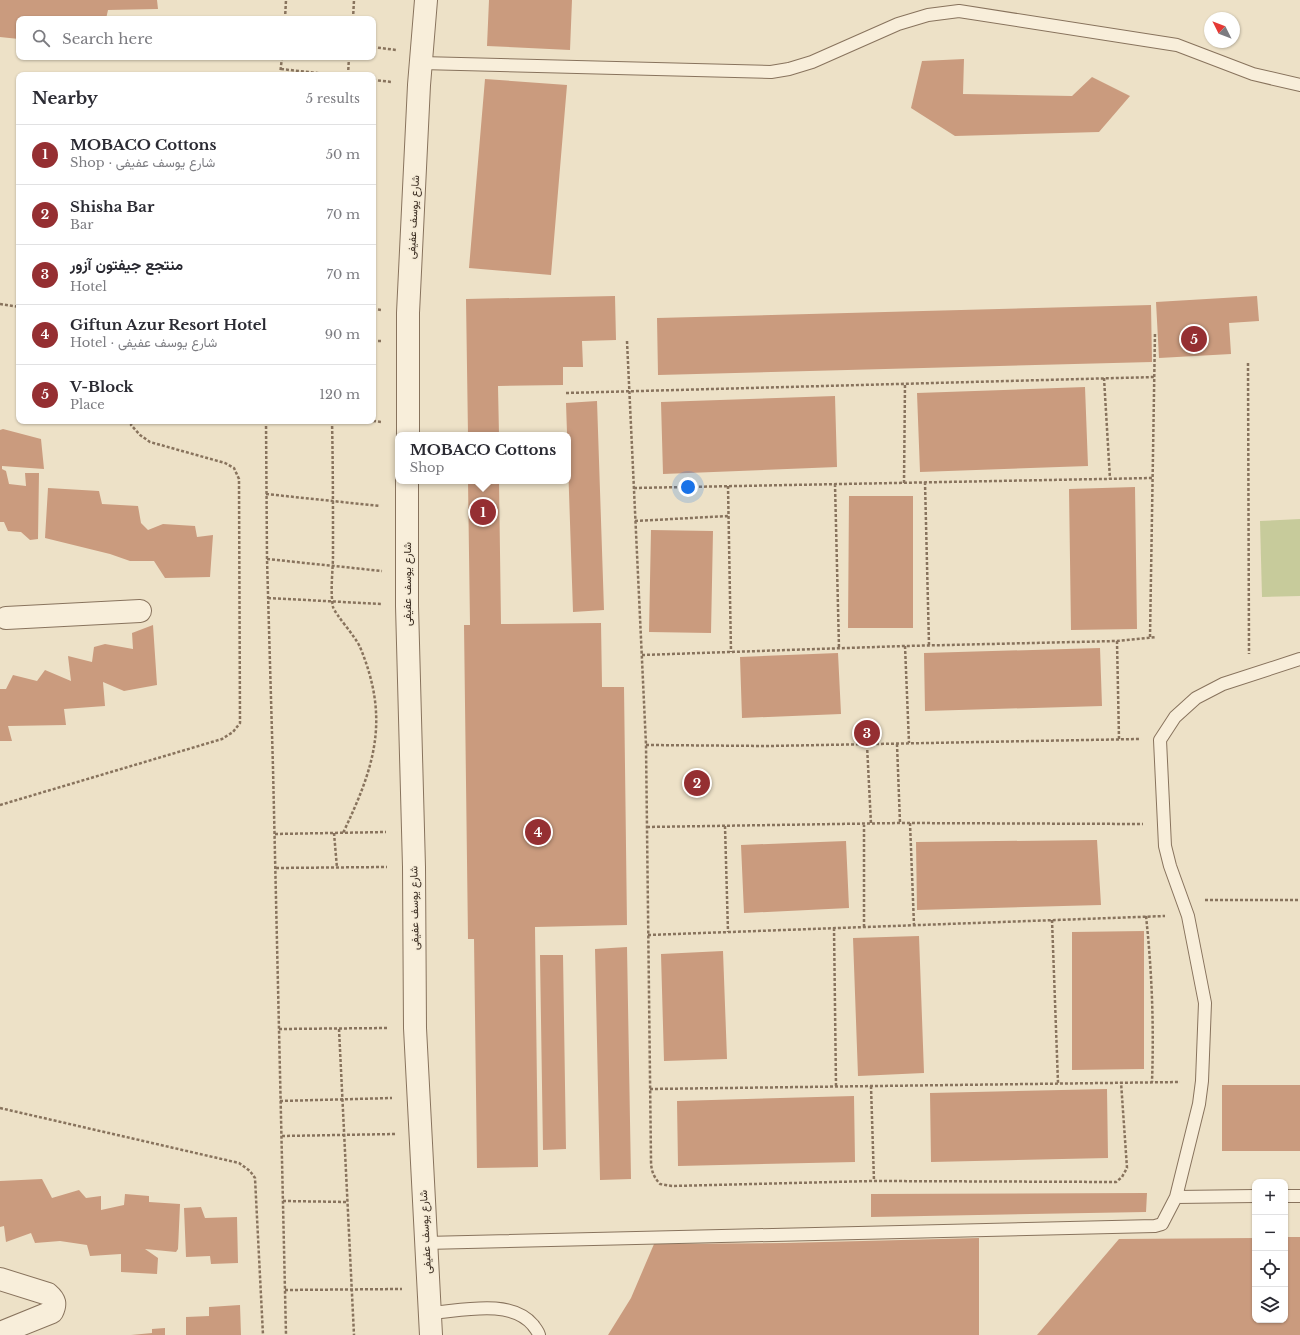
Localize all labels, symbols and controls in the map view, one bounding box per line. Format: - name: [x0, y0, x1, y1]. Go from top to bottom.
- north arrow: [1204, 12, 1240, 48]
- search box: [16, 16, 376, 60]
- icon: search: [30, 27, 52, 49]
- text: Search here: [62, 29, 153, 48]
- text: Nearby: [32, 88, 98, 109]
- text: 5 results: [306, 90, 360, 107]
- text: MOBACO Cottons: [70, 135, 216, 154]
- text: 1: [42, 146, 48, 163]
- text: 50 m: [326, 146, 360, 163]
- text: Shop · شارع يوسف عفيفى: [70, 154, 215, 171]
- street label: شارع يوسف عفيفى: [404, 174, 423, 259]
- text: Shisha Bar: [70, 197, 154, 216]
- text: 2: [41, 206, 49, 223]
- text: 70 m: [327, 206, 360, 223]
- text: Bar: [70, 216, 93, 233]
- text: منتجع جيفتون آزور: [70, 255, 183, 274]
- text: 3: [41, 266, 49, 283]
- text: 70 m: [327, 266, 360, 283]
- text: Hotel: [70, 278, 107, 295]
- text: Giftun Azur Resort Hotel: [70, 315, 267, 334]
- pin: 5: [1181, 324, 1207, 354]
- text: 4: [41, 326, 49, 343]
- text: 90 m: [325, 326, 360, 343]
- text: Hotel · شارع يوسف عفيفى: [70, 334, 217, 351]
- text: V-Block: [70, 377, 134, 396]
- text: 5: [41, 386, 49, 403]
- text: 120 m: [319, 386, 360, 403]
- text: Place: [70, 396, 105, 413]
- popup: [395, 432, 571, 484]
- text: MOBACO Cottons: [410, 440, 556, 459]
- text: Shop: [410, 459, 444, 476]
- your location: [678, 477, 698, 497]
- pin: 1: [470, 497, 496, 527]
- street label: شارع يوسف عفيفى: [400, 542, 415, 626]
- pin: 3: [854, 718, 880, 748]
- pin: 2: [684, 768, 710, 798]
- pin: 4: [525, 817, 551, 847]
- street label: شارع يوسف عفيفى: [406, 866, 423, 950]
- map controls: [1252, 1179, 1288, 1323]
- button: +: [1252, 1179, 1288, 1215]
- street label: شارع يوسف عفيفى: [416, 1189, 435, 1274]
- button: −: [1252, 1215, 1288, 1251]
- button: locate: [1252, 1251, 1288, 1287]
- button: layers: [1252, 1287, 1288, 1323]

